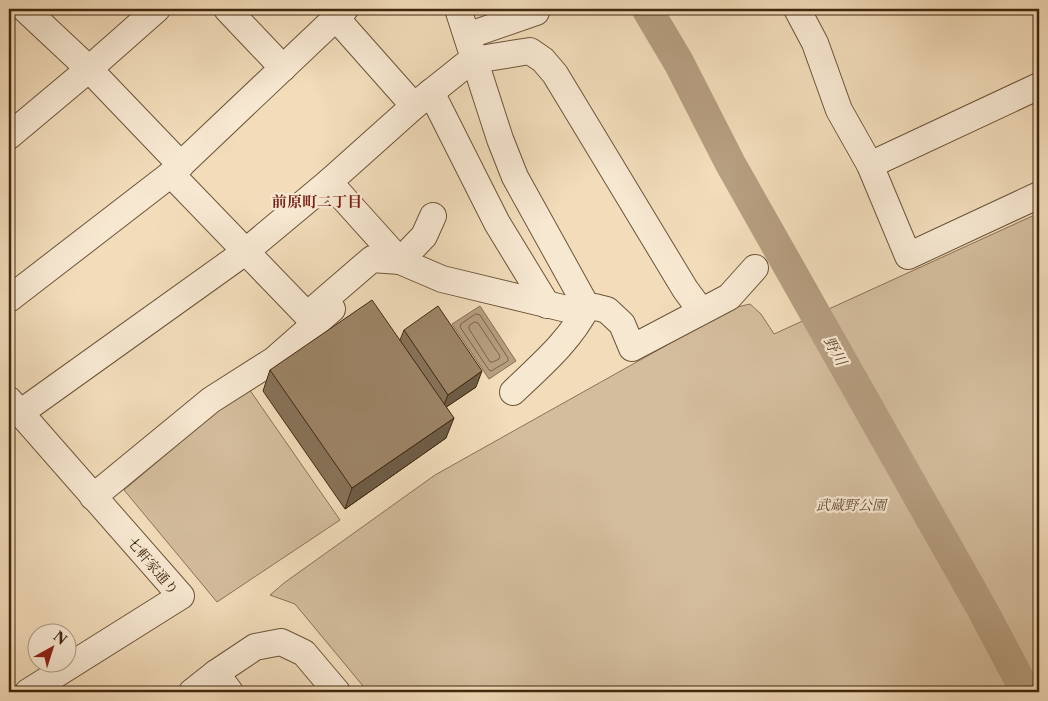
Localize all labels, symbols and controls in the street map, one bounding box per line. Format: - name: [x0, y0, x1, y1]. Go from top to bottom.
- district label: 前原町二丁目: [272, 192, 362, 211]
- water label: 野川: [820, 333, 852, 370]
- park label: 武蔵野公園: [816, 496, 888, 514]
- street label: 七軒家通り: [124, 533, 182, 599]
- north arrow: [28, 624, 78, 674]
- text: N: [50, 627, 71, 649]

